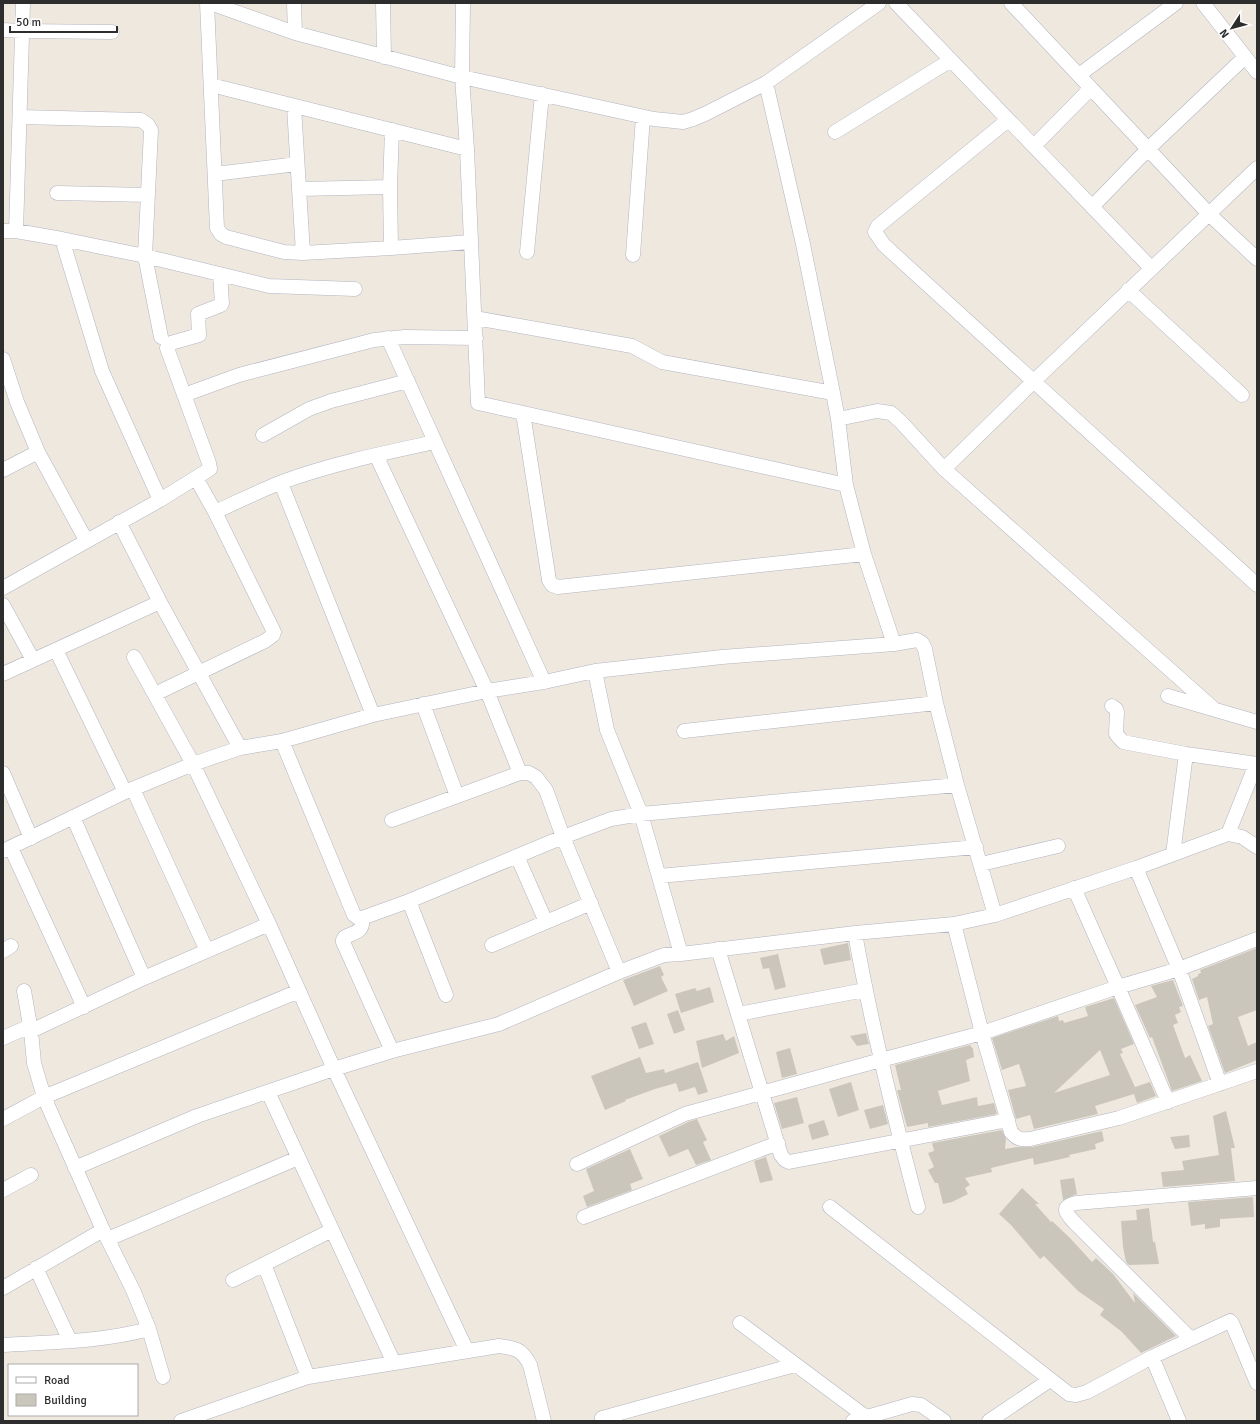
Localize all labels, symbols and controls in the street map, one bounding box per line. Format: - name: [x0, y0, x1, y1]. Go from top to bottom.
- scale bar: [10, 8, 117, 34]
- north arrow: [1212, 8, 1252, 48]
- text: 50 m: [16, 15, 41, 30]
- text: N: [1217, 27, 1232, 41]
- legend: [8, 1364, 138, 1416]
- text: Road: [44, 1373, 70, 1388]
- text: Building: [44, 1393, 87, 1408]

